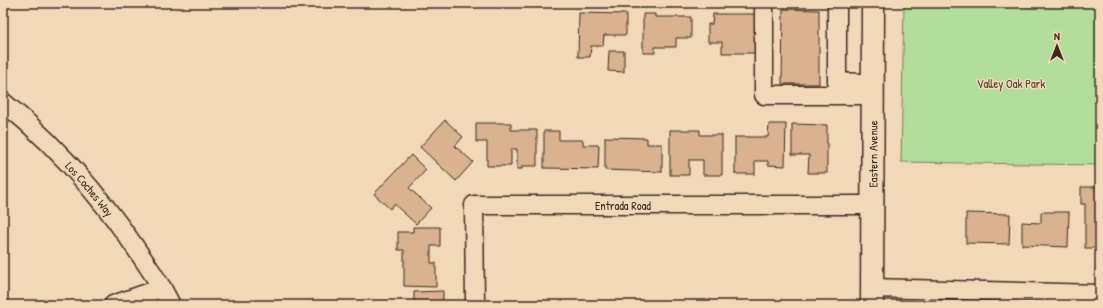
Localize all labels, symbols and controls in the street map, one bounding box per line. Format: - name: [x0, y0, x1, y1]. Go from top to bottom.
- north arrow: [1037, 26, 1077, 66]
- text: N: [1054, 29, 1060, 43]
- park label: Valley Oak Park: [977, 75, 1045, 92]
- street label: Eastern Avenue: [864, 120, 881, 187]
- street label: Los Coches Way: [62, 157, 118, 220]
- street label: Entrada Road: [595, 197, 651, 214]

